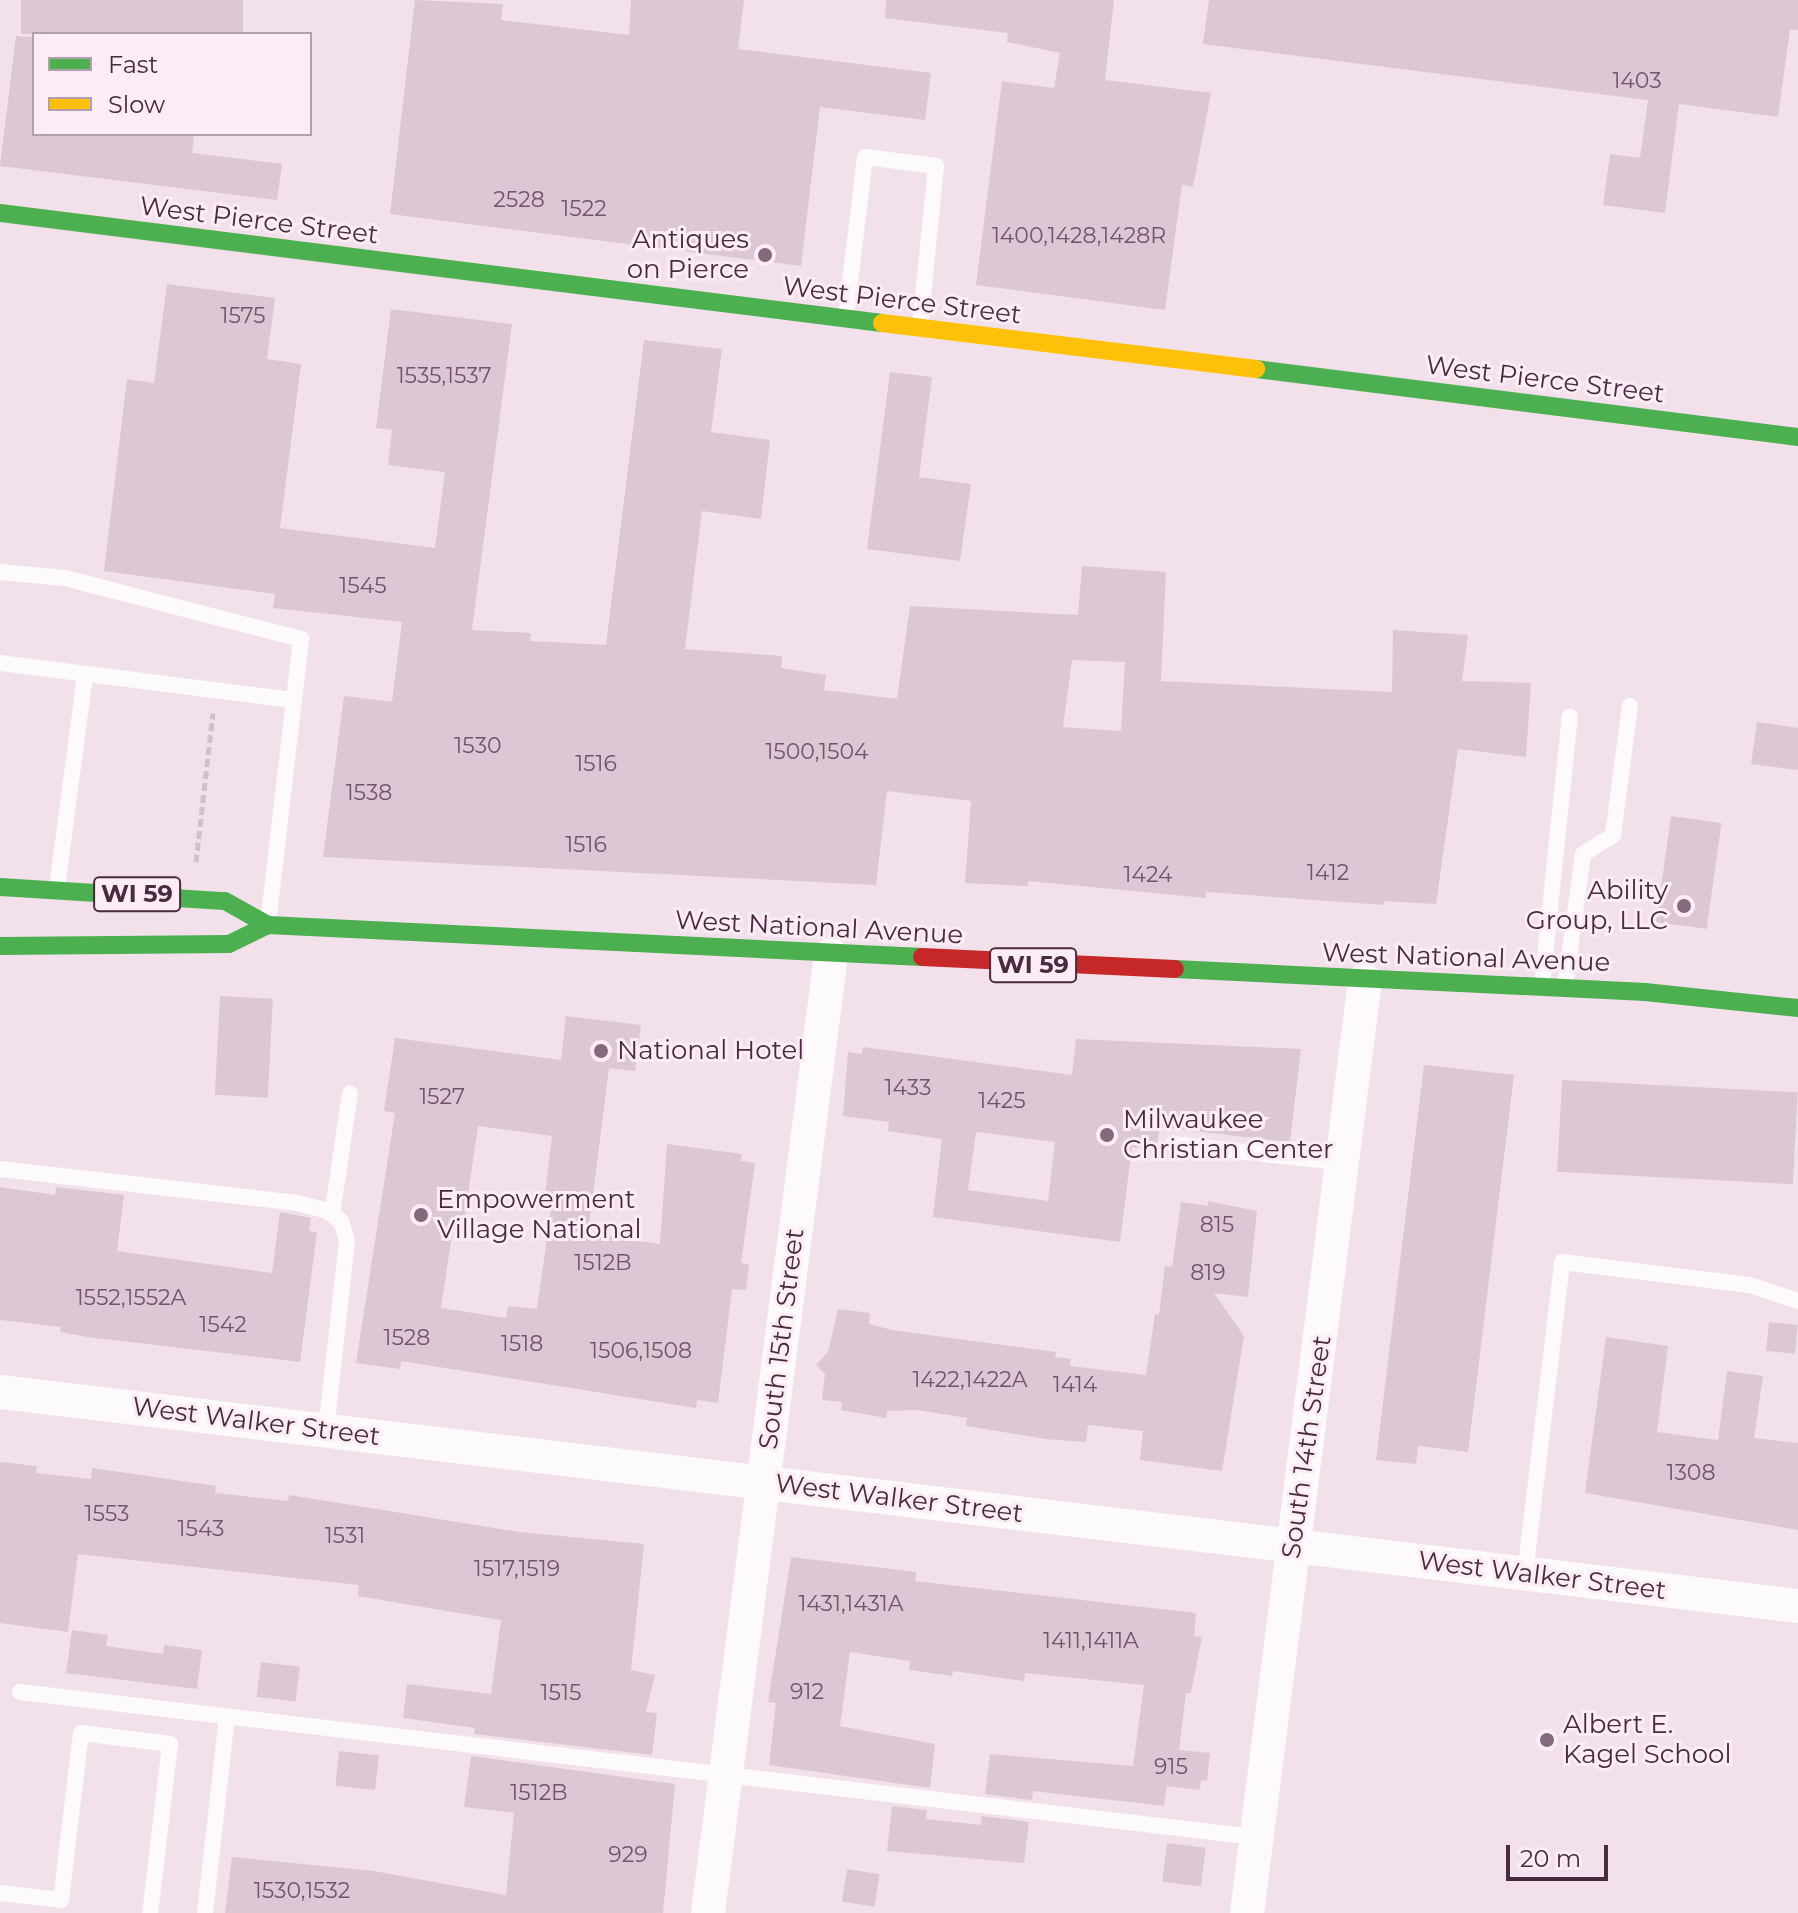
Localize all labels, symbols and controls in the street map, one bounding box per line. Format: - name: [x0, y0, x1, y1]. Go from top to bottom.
- legend: [32, 32, 312, 136]
- text: Fast: [108, 50, 158, 79]
- house number: 1403: [1612, 68, 1662, 94]
- text: Slow: [108, 90, 165, 119]
- house number: 2528: [493, 187, 545, 213]
- street label: West Pierce Street: [138, 191, 380, 251]
- house number: 1522: [561, 196, 607, 222]
- house number: 1400,1428,1428R: [992, 223, 1166, 249]
- place label: Antiques on Pierce: [627, 224, 749, 286]
- marker: Antiques on Pierce: [756, 246, 774, 264]
- street label: West Pierce Street: [781, 271, 1023, 331]
- house number: 1575: [220, 303, 266, 329]
- street label: West Pierce Street: [1424, 350, 1666, 410]
- house number: 1535,1537: [397, 363, 491, 389]
- house number: 1545: [339, 573, 387, 599]
- house number: 1530: [454, 733, 502, 759]
- house number: 1500,1504: [765, 739, 869, 765]
- house number: 1516: [575, 751, 617, 777]
- house number: 1538: [346, 780, 392, 806]
- house number: 1516: [565, 832, 607, 858]
- house number: 1412: [1307, 860, 1349, 886]
- house number: 1424: [1124, 862, 1172, 888]
- road number: WI 59: [93, 874, 181, 914]
- place label: Ability Group, LLC: [1526, 875, 1668, 936]
- marker: Ability Group, LLC: [1675, 897, 1693, 915]
- street label: West National Avenue: [674, 905, 964, 951]
- street label: West National Avenue: [1321, 937, 1611, 979]
- road number: WI 59: [989, 945, 1077, 985]
- place label: National Hotel: [617, 1035, 804, 1067]
- marker: National Hotel: [592, 1042, 610, 1060]
- house number: 1433: [885, 1075, 931, 1101]
- house number: 1527: [419, 1084, 465, 1110]
- house number: 1425: [978, 1088, 1026, 1114]
- place label: Milwaukee Christian Center: [1123, 1104, 1334, 1166]
- marker: Milwaukee Christian Center: [1098, 1126, 1116, 1144]
- place label: Empowerment Village National: [437, 1184, 642, 1246]
- marker: Empowerment Village National: [412, 1206, 430, 1224]
- house number: 815: [1200, 1212, 1234, 1238]
- street label: South 15th Street: [753, 1227, 811, 1451]
- house number: 1512B: [574, 1250, 632, 1276]
- house number: 819: [1190, 1260, 1226, 1286]
- house number: 1552,1552A: [76, 1285, 186, 1311]
- house number: 1542: [199, 1312, 247, 1338]
- house number: 1528: [384, 1325, 430, 1351]
- house number: 1518: [501, 1331, 543, 1357]
- street label: South 14th Street: [1276, 1334, 1338, 1560]
- house number: 1506,1508: [590, 1338, 692, 1364]
- house number: 1422,1422A: [912, 1367, 1028, 1393]
- house number: 1414: [1053, 1372, 1097, 1398]
- street label: West Walker Street: [130, 1391, 382, 1453]
- house number: 1308: [1667, 1460, 1715, 1486]
- street label: West Walker Street: [773, 1468, 1025, 1530]
- house number: 1553: [84, 1501, 130, 1527]
- house number: 1543: [177, 1516, 225, 1542]
- house number: 1531: [325, 1523, 365, 1549]
- street label: West Walker Street: [1416, 1545, 1668, 1607]
- house number: 1517,1519: [474, 1556, 560, 1582]
- house number: 1431,1431A: [798, 1591, 904, 1617]
- house number: 1411,1411A: [1043, 1628, 1139, 1654]
- house number: 912: [790, 1679, 824, 1705]
- house number: 1515: [541, 1680, 581, 1706]
- place label: Albert E. Kagel School: [1563, 1709, 1731, 1770]
- marker: Albert E. Kagel School: [1538, 1731, 1556, 1749]
- house number: 915: [1154, 1754, 1188, 1780]
- house number: 1512B: [510, 1780, 568, 1806]
- scale bar: [1510, 1829, 1612, 1879]
- house number: 929: [608, 1842, 648, 1868]
- text: 20 m: [1520, 1844, 1581, 1873]
- house number: 1530,1532: [254, 1878, 350, 1904]

